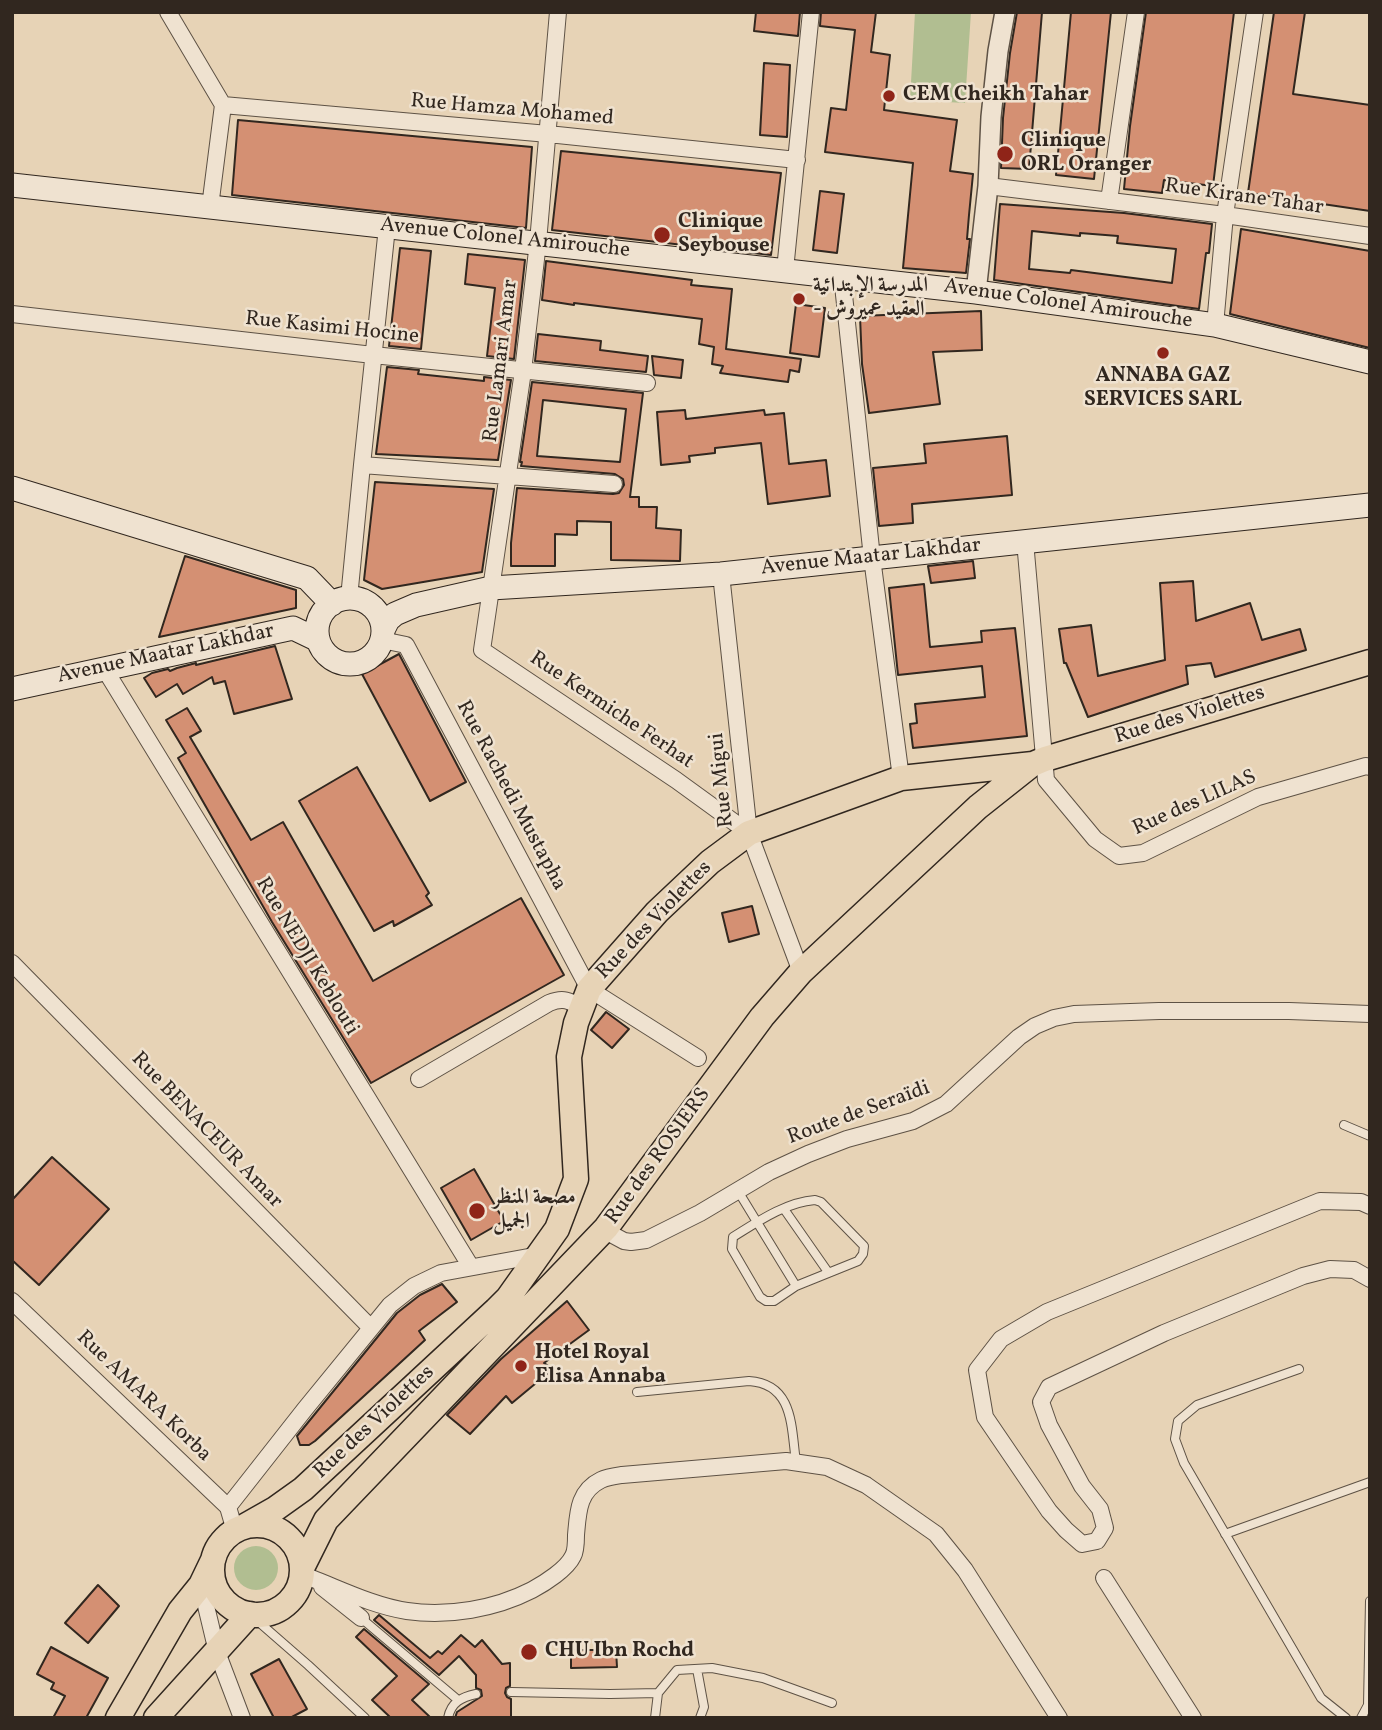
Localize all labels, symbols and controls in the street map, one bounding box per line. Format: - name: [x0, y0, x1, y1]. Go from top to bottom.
- place label: CEM Cheikh Tahar: [903, 83, 1089, 109]
- marker: CEM Cheikh Tahar: [881, 88, 897, 104]
- street label: Rue Hamza Mohamed: [409, 90, 615, 132]
- place label: Clinique ORL Oranger: [1021, 129, 1151, 179]
- marker: Clinique ORL Oranger: [995, 144, 1015, 164]
- street label: Rue Kirane Tahar: [1163, 174, 1325, 222]
- place label: Clinique Seybouse: [678, 210, 770, 260]
- street label: Avenue Colonel Amirouche: [379, 213, 631, 265]
- marker: Clinique Seybouse: [652, 225, 672, 245]
- place label: المدرسة الإبتدائية - العقيد عميروش: [813, 274, 928, 324]
- street label: Avenue Colonel Amirouche: [942, 275, 1194, 335]
- street label: Rue Lamari Amar: [480, 278, 524, 444]
- marker: المدرسة الإبتدائية - العقيد عميروش: [791, 291, 807, 307]
- street label: Rue Kasimi Hocine: [244, 307, 420, 351]
- marker: ANNABA GAZ SERVICES SARL: [1155, 345, 1171, 361]
- place label: ANNABA GAZ SERVICES SARL: [1084, 364, 1242, 414]
- street label: Avenue Maatar Lakhdar: [760, 534, 982, 582]
- street label: Avenue Maatar Lakhdar: [55, 620, 277, 690]
- street label: Rue Kermiche Ferhat: [524, 647, 698, 775]
- street label: Rue des Violettes: [1112, 681, 1268, 751]
- street label: Rue Rachedi Mustapha: [449, 697, 571, 895]
- street label: Rue Migui: [705, 731, 741, 829]
- street label: Rue des LILAS: [1129, 766, 1261, 842]
- street label: Rue des Violettes: [592, 856, 718, 986]
- street label: Rue NEDJI Keblouti: [249, 873, 363, 1041]
- street label: Rue BENACEUR Amar: [125, 1048, 287, 1214]
- street label: Route de Seraïdi: [784, 1077, 934, 1151]
- street label: Rue des ROSIERS: [601, 1084, 717, 1230]
- place label: مصحة المنظر الجميل: [493, 1186, 576, 1236]
- marker: مصحة المنظر الجميل: [467, 1201, 487, 1221]
- street label: Rue AMARA Korba: [70, 1326, 216, 1468]
- place label: Hotel Royal Elisa Annaba: [535, 1341, 666, 1391]
- marker: Hotel Royal Elisa Annaba: [513, 1358, 529, 1374]
- street label: Rue des Violettes: [310, 1361, 440, 1485]
- place label: CHU Ibn Rochd: [545, 1639, 694, 1665]
- marker: CHU Ibn Rochd: [519, 1642, 539, 1662]

